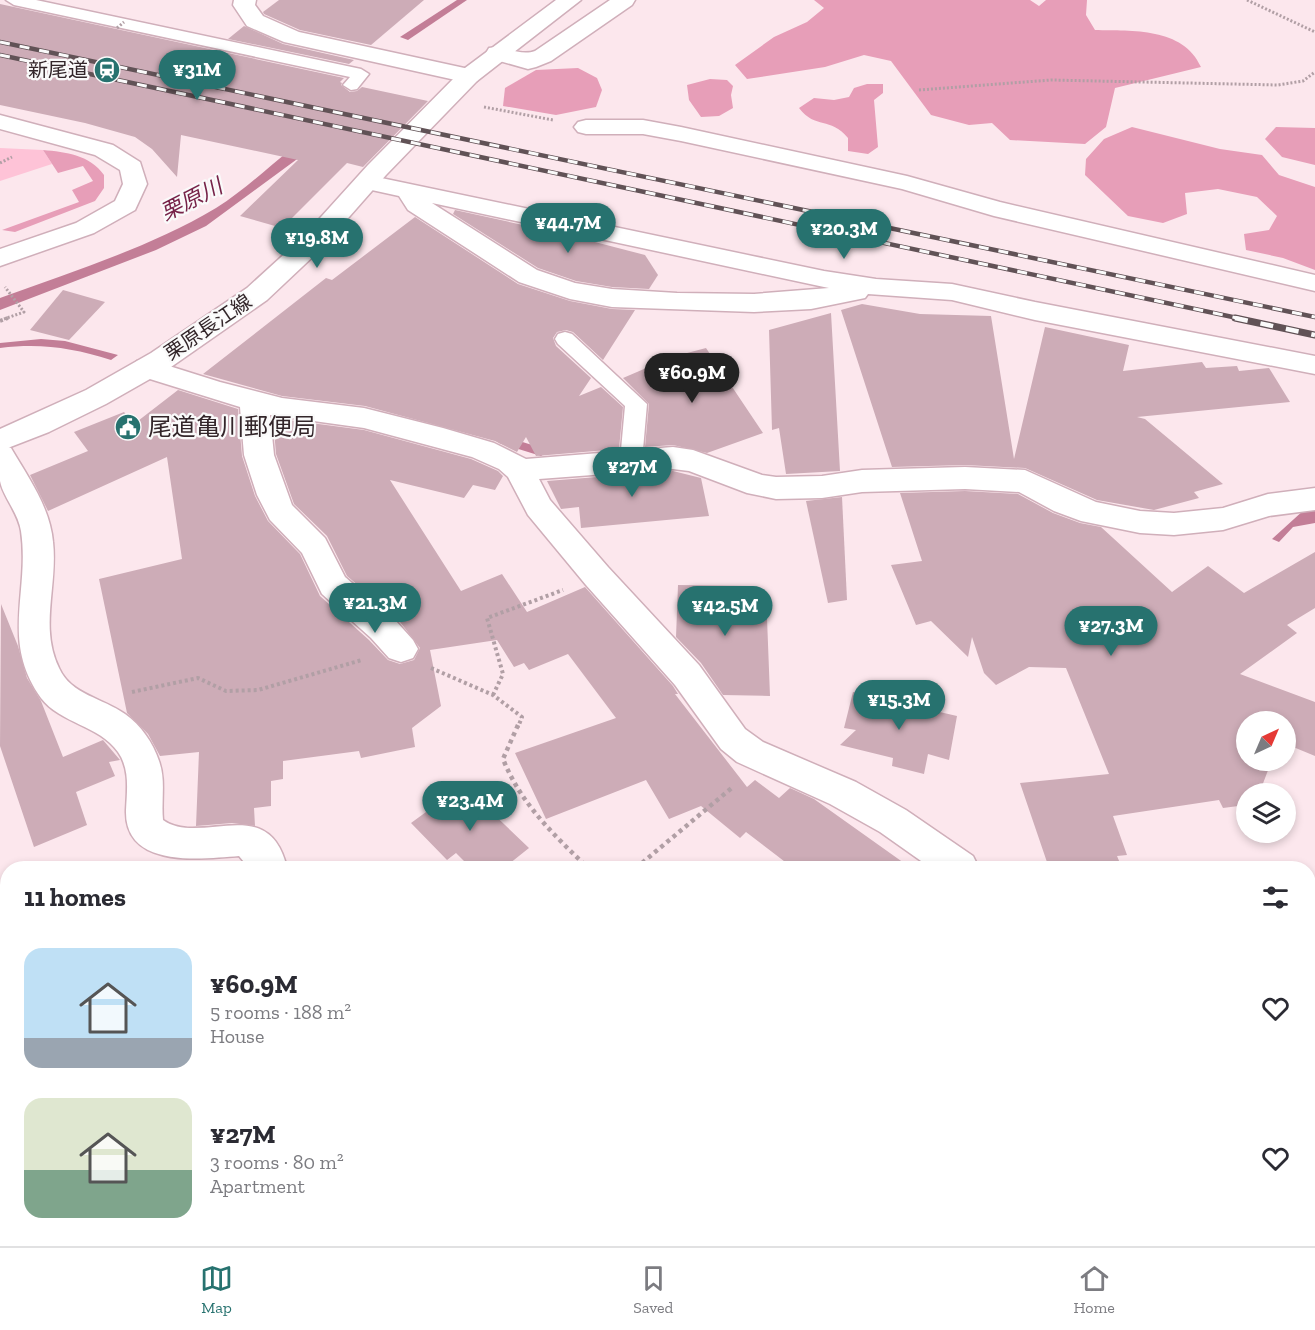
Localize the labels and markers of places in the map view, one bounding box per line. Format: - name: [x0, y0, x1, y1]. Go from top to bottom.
- pin: ¥31M: [161, 50, 233, 101]
- station icon: 新尾道: [92, 55, 122, 85]
- place label: 新尾道: [28, 58, 88, 82]
- pin: ¥44.7M: [519, 203, 617, 254]
- pin: ¥20.3M: [795, 209, 893, 260]
- pin: ¥19.8M: [268, 218, 366, 269]
- pin: ¥60.9M: [643, 353, 741, 404]
- public building icon: 尾道亀川郵便局: [113, 412, 143, 442]
- place label: 尾道亀川郵便局: [148, 412, 316, 441]
- pin: ¥27M: [596, 447, 668, 498]
- pin: ¥21.3M: [326, 583, 424, 634]
- pin: ¥42.5M: [676, 586, 774, 637]
- pin: ¥27.3M: [1062, 606, 1160, 657]
- pin: ¥15.3M: [850, 680, 948, 731]
- pin: ¥23.4M: [421, 781, 519, 832]

